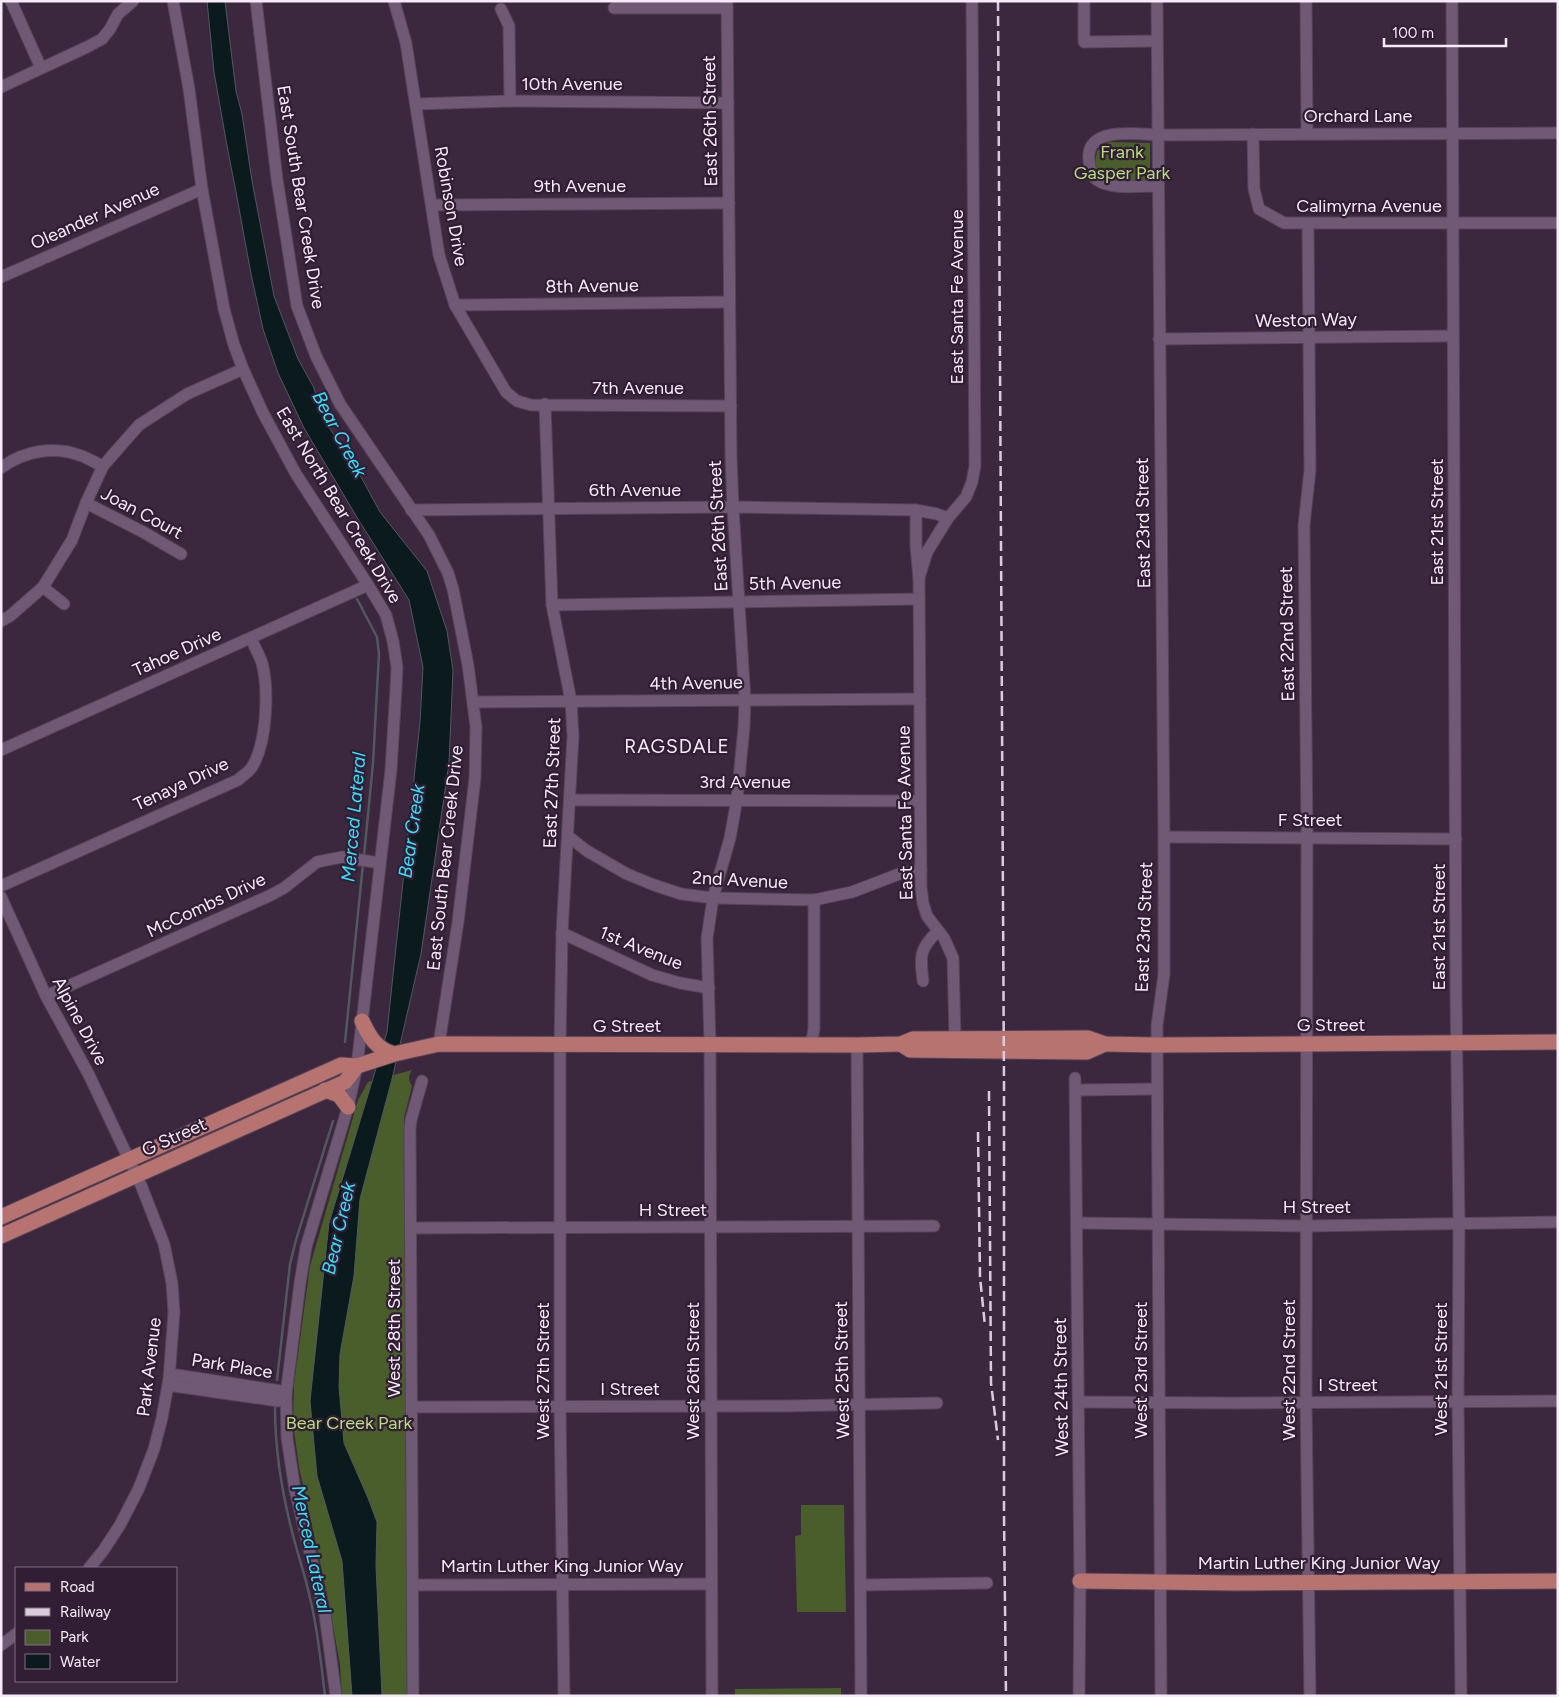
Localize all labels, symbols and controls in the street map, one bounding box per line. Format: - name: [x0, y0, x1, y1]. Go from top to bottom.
- scale bar: [1384, 15, 1506, 47]
- text: 100 m: [1392, 24, 1434, 42]
- street label: East 26th Street: [698, 55, 722, 187]
- street label: 10th Avenue: [521, 73, 623, 95]
- street label: East South Bear Creek Drive: [272, 83, 330, 311]
- street label: Orchard Lane: [1304, 105, 1412, 127]
- park label: Frank Gasper Park: [1074, 141, 1171, 184]
- street label: Robinson Drive: [430, 144, 472, 268]
- street label: 9th Avenue: [534, 175, 626, 197]
- street label: Oleander Avenue: [27, 178, 163, 254]
- street label: Calimyrna Avenue: [1296, 195, 1442, 217]
- street label: East Santa Fe Avenue: [946, 209, 968, 384]
- street label: 8th Avenue: [545, 274, 639, 298]
- street label: Weston Way: [1255, 308, 1357, 332]
- street label: 7th Avenue: [592, 377, 684, 399]
- water label: Bear Creek: [307, 387, 372, 482]
- street label: East North Bear Creek Drive: [272, 403, 407, 607]
- street label: East 23rd Street: [1131, 457, 1155, 589]
- street label: East 21st Street: [1426, 458, 1448, 586]
- street label: East 26th Street: [704, 460, 732, 592]
- street label: 6th Avenue: [589, 479, 681, 501]
- street label: Joan Court: [97, 482, 187, 544]
- street label: East 22nd Street: [1275, 566, 1299, 702]
- street label: 5th Avenue: [749, 571, 842, 595]
- street label: Tahoe Drive: [129, 623, 225, 681]
- street label: 4th Avenue: [649, 671, 743, 695]
- street label: East 27th Street: [539, 717, 565, 849]
- street label: East Santa Fe Avenue: [892, 725, 918, 901]
- district label: RAGSDALE: [624, 735, 730, 758]
- street label: East South Bear Creek Drive: [422, 744, 468, 972]
- water label: Merced Lateral: [336, 750, 371, 883]
- street label: Tenaya Drive: [130, 752, 232, 816]
- street label: 3rd Avenue: [699, 771, 791, 793]
- water label: Bear Creek: [394, 782, 430, 879]
- street label: F Street: [1278, 809, 1343, 831]
- street label: East 23rd Street: [1131, 861, 1157, 993]
- street label: East 21st Street: [1428, 863, 1450, 991]
- street label: 2nd Avenue: [691, 867, 789, 894]
- street label: McCombs Drive: [143, 868, 269, 942]
- street label: 1st Avenue: [596, 921, 686, 975]
- street label: Alpine Drive: [48, 973, 113, 1069]
- street label: G Street: [1297, 1014, 1365, 1036]
- street label: G Street: [593, 1015, 661, 1037]
- street label: G Street: [138, 1113, 210, 1161]
- water label: Bear Creek: [317, 1179, 360, 1277]
- street label: H Street: [1283, 1196, 1351, 1218]
- street label: H Street: [639, 1199, 707, 1221]
- street label: West 28th Street: [383, 1258, 405, 1397]
- street label: West 22nd Street: [1278, 1299, 1300, 1441]
- street label: West 25th Street: [830, 1301, 854, 1439]
- street label: West 23rd Street: [1130, 1301, 1152, 1439]
- street label: West 27th Street: [532, 1302, 554, 1440]
- street label: West 26th Street: [682, 1302, 704, 1440]
- street label: West 21st Street: [1430, 1302, 1452, 1436]
- street label: Park Avenue: [132, 1316, 166, 1418]
- street label: West 24th Street: [1049, 1317, 1073, 1457]
- street label: Park Place: [190, 1349, 274, 1383]
- street label: I Street: [1318, 1374, 1378, 1396]
- street label: I Street: [600, 1378, 660, 1400]
- park label: Bear Creek Park: [286, 1412, 413, 1434]
- water label: Merced Lateral: [287, 1483, 336, 1616]
- street label: Martin Luther King Junior Way: [1198, 1552, 1441, 1574]
- street label: Martin Luther King Junior Way: [441, 1555, 684, 1577]
- legend: [15, 1567, 178, 1682]
- text: Road: [60, 1578, 95, 1596]
- text: Railway: [60, 1603, 111, 1621]
- text: Park: [60, 1628, 89, 1646]
- text: Water: [60, 1653, 100, 1671]

